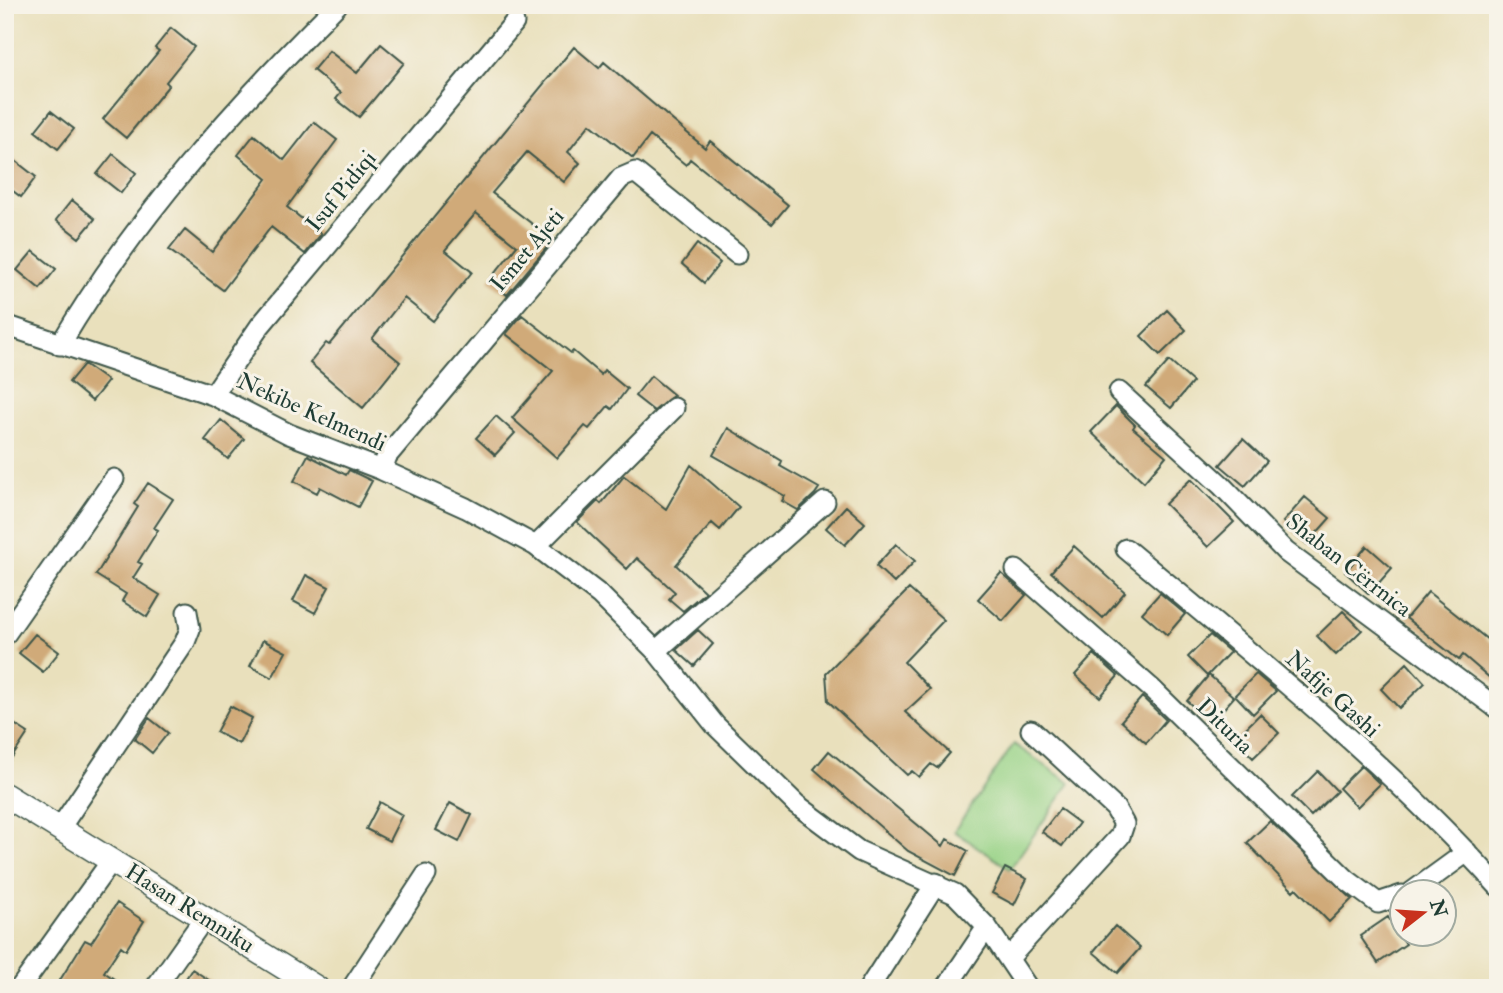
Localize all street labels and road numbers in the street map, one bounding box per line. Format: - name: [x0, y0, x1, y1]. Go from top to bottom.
- street label: Isuf Pidiqi: [299, 145, 383, 237]
- street label: Ismet Ajeti: [484, 202, 570, 298]
- street label: Nekibe Kelmendi: [233, 366, 391, 458]
- street label: Shaban Cërrnica: [1280, 507, 1418, 624]
- street label: Nafije Gashi: [1280, 644, 1386, 744]
- street label: Dituria: [1190, 692, 1260, 760]
- street label: Hasan Remniku: [120, 857, 260, 959]

